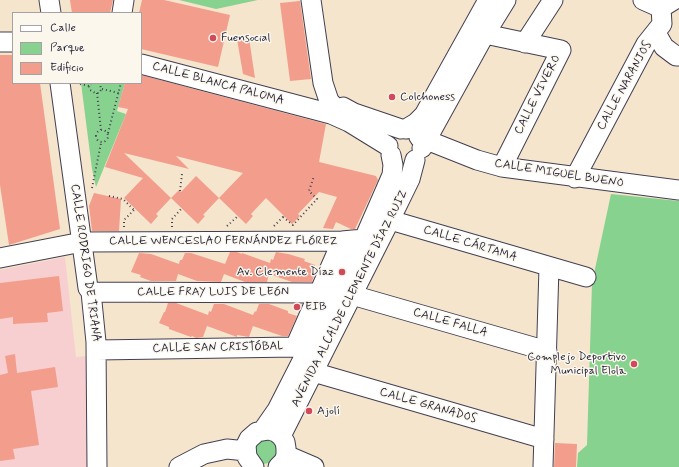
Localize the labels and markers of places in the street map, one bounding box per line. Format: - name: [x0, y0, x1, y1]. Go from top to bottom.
- place label: Fuensocial: [221, 31, 270, 45]
- marker: Fuensocial: [208, 33, 218, 43]
- place label: Colchoness: [400, 90, 455, 104]
- marker: Colchoness: [387, 92, 397, 102]
- place label: Av. Clemente Díaz: [237, 265, 334, 279]
- marker: Av. Clemente Díaz: [337, 267, 347, 277]
- place label: EIB: [305, 300, 327, 314]
- marker: EIB: [292, 302, 302, 312]
- place label: Complejo Deportivo Municipal Elola: [527, 350, 626, 378]
- marker: Complejo Deportivo Municipal Elola: [629, 359, 639, 369]
- place label: Ajolí: [317, 404, 340, 418]
- marker: Ajolí: [304, 406, 314, 416]

